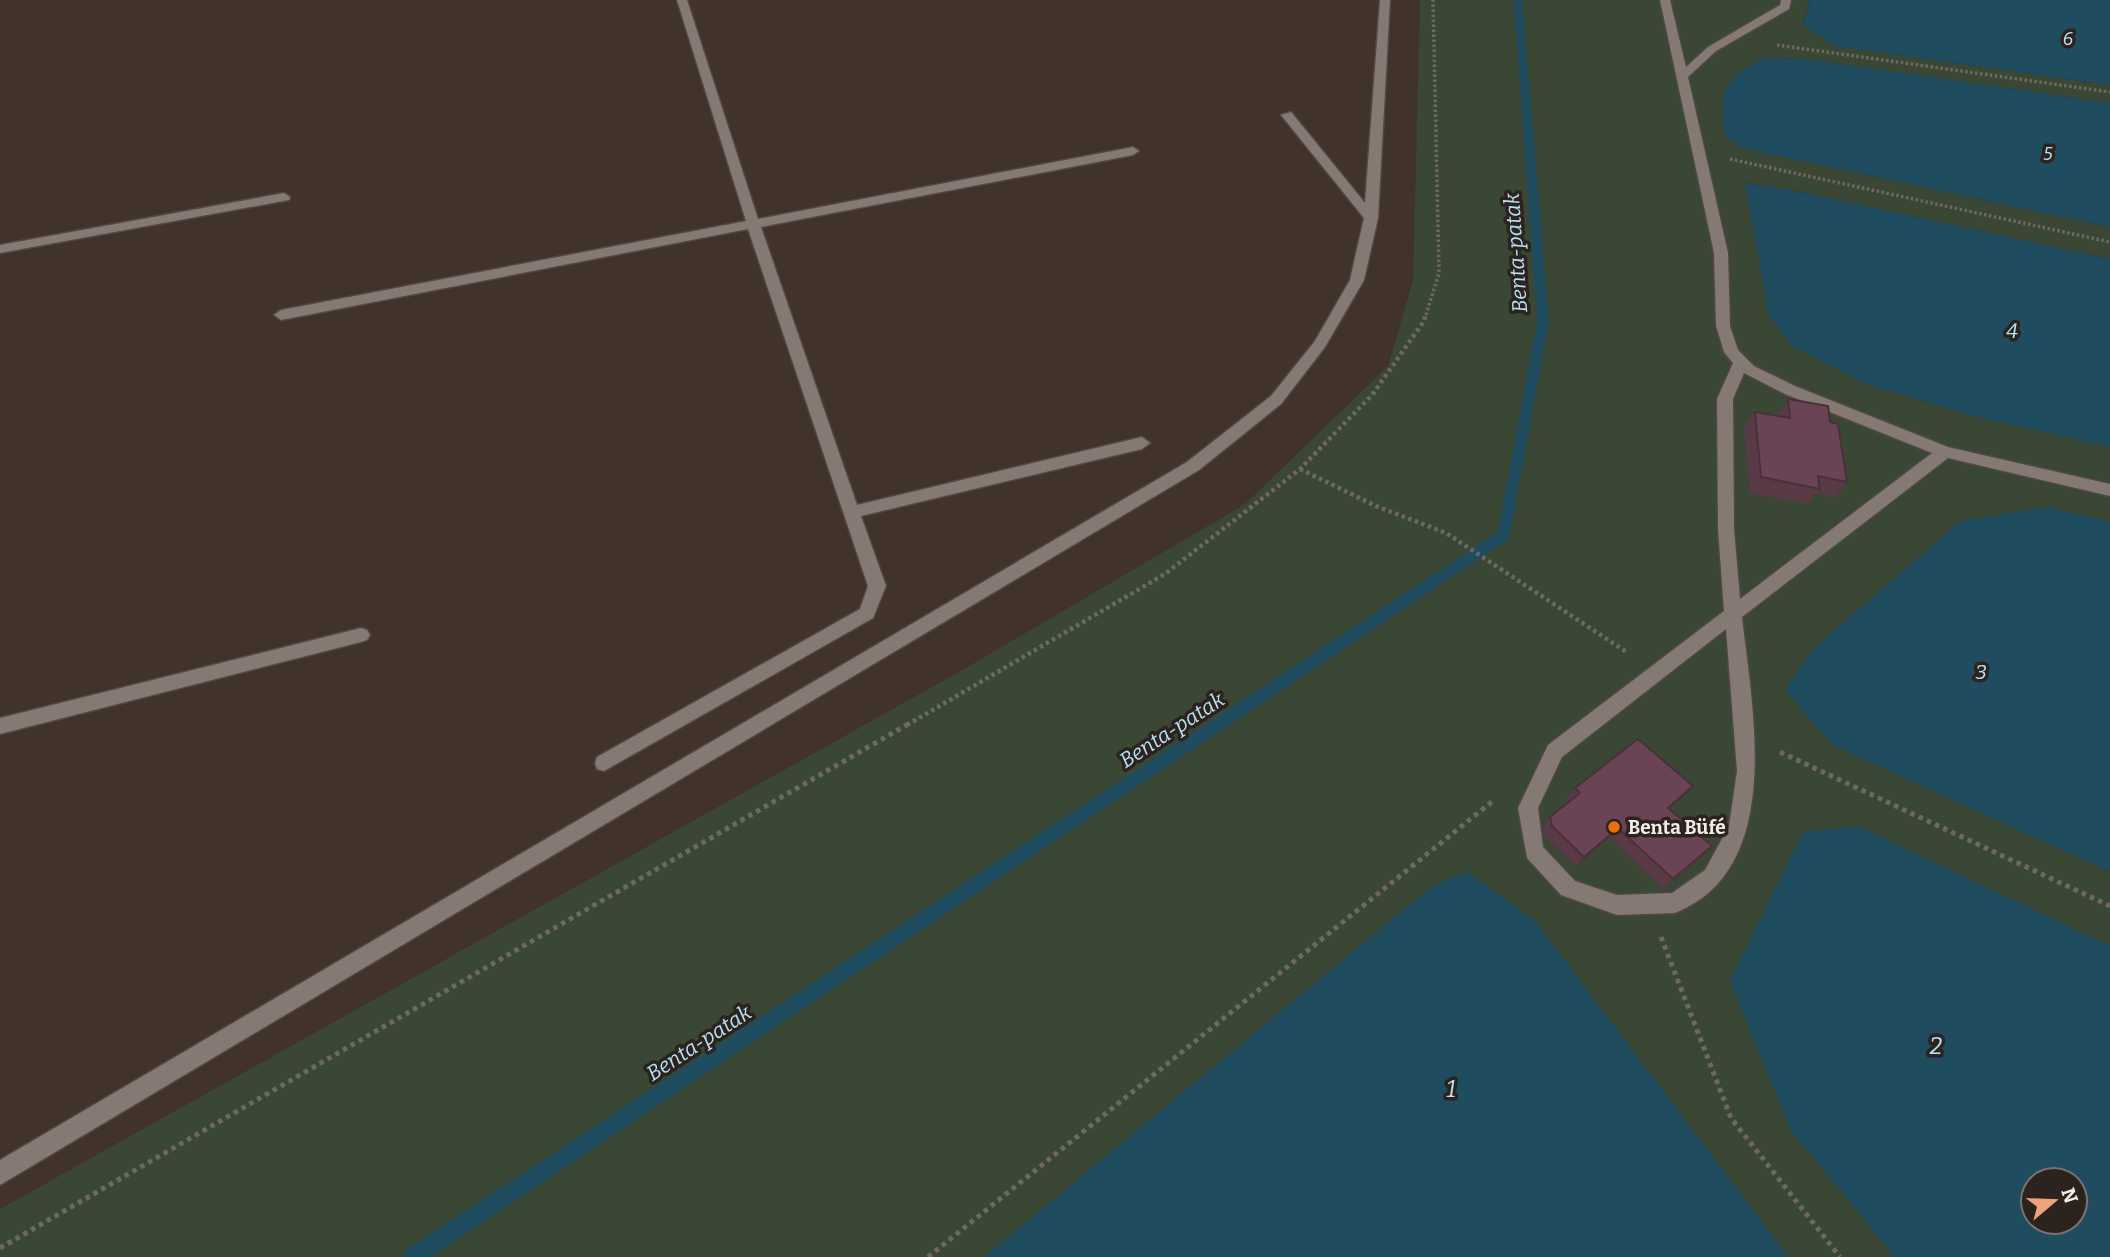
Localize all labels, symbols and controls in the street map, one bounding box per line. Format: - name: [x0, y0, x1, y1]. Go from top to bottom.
- water label: 6: [2063, 28, 2073, 50]
- water label: 5: [2043, 143, 2053, 165]
- water label: Benta-patak: [1499, 192, 1533, 314]
- water label: 4: [2006, 318, 2018, 344]
- water label: 3: [1975, 659, 1987, 685]
- water label: Benta-patak: [1115, 686, 1230, 774]
- place label: Benta Büfé: [1628, 816, 1726, 839]
- marker: Benta Büfé: [1606, 819, 1622, 835]
- water label: Benta-patak: [642, 999, 757, 1087]
- water label: 2: [1930, 1032, 1943, 1060]
- water label: 1: [1446, 1075, 1456, 1103]
- north arrow: [2019, 1166, 2089, 1236]
- text: N: [2056, 1185, 2083, 1207]

